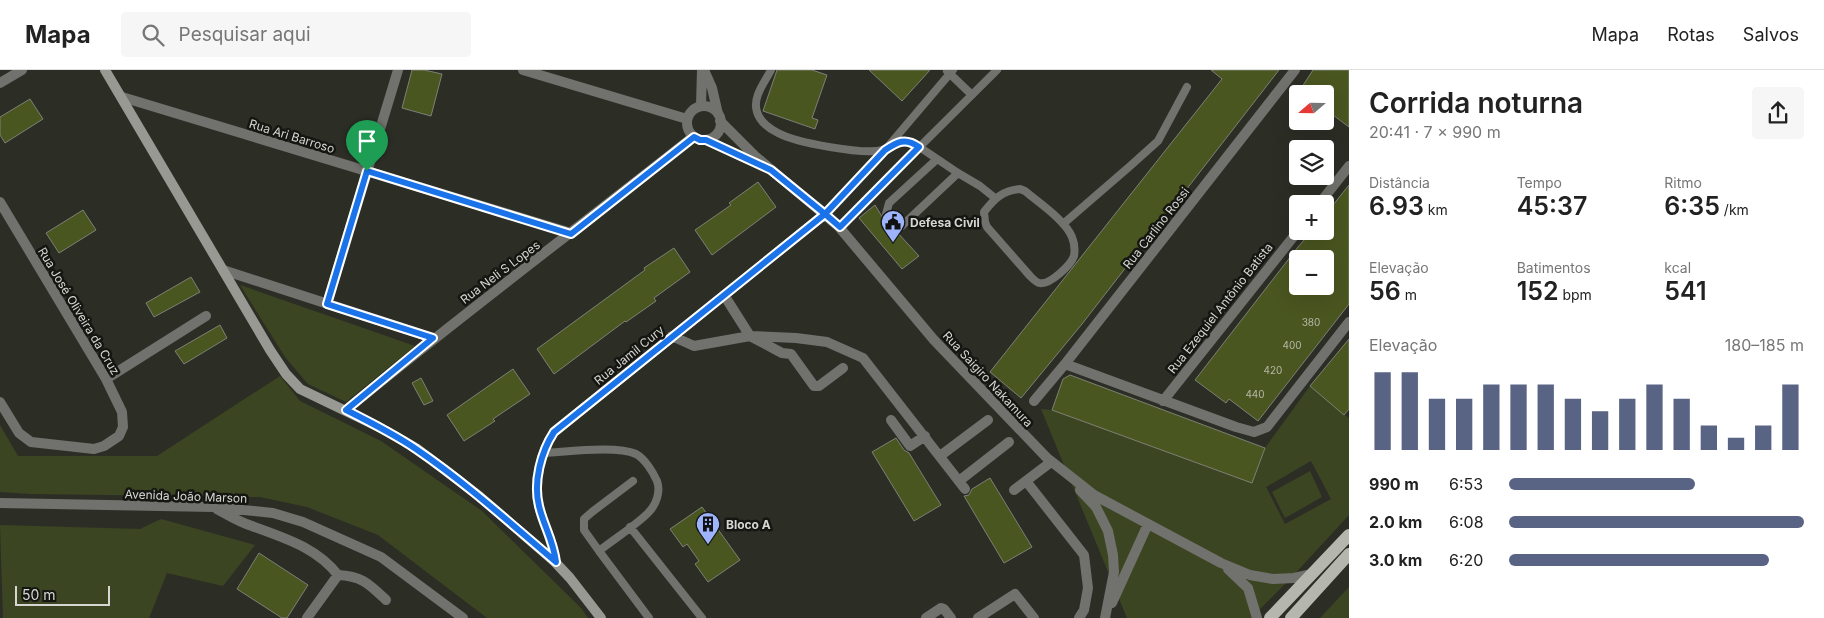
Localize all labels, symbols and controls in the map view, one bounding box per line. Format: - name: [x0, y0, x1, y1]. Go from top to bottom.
- search box: [121, 12, 471, 57]
- text: Mapa: [25, 20, 91, 49]
- icon: search: [139, 21, 167, 49]
- text: Pesquisar aqui: [179, 23, 311, 46]
- text: Mapa: [1591, 24, 1639, 45]
- text: Rotas: [1667, 24, 1715, 45]
- text: Salvos: [1743, 24, 1799, 45]
- north arrow: [1289, 85, 1334, 130]
- map controls: [1289, 85, 1334, 295]
- text: Corrida noturna: [1369, 86, 1583, 120]
- button: share: [1752, 87, 1804, 139]
- street label: Rua Ari Barroso: [247, 116, 337, 156]
- pin: [346, 120, 388, 171]
- text: 20:41 · 7 × 990 m: [1369, 122, 1501, 142]
- icon: arrive: [353, 127, 381, 155]
- button: layers: [1289, 140, 1334, 185]
- text: Distância: [1369, 174, 1430, 191]
- text: Tempo: [1517, 174, 1562, 191]
- text: Ritmo: [1664, 174, 1702, 191]
- street label: Rua Carlino Rossi: [1120, 184, 1192, 272]
- text: 6.93: [1369, 191, 1424, 221]
- text: 45:37: [1517, 191, 1587, 221]
- text: 6:35: [1664, 191, 1720, 221]
- button: +: [1289, 195, 1334, 240]
- text: km: [1424, 201, 1448, 218]
- text: /km: [1720, 201, 1749, 218]
- public building icon: Defesa Civil: [880, 209, 906, 243]
- place label: Defesa Civil: [910, 215, 980, 230]
- street label: Rua Neli S Lopes: [457, 237, 543, 307]
- street label: Rua Ezequiel Antônio Batista: [1164, 240, 1276, 376]
- street label: Rua José Oliveira da Cruz: [35, 244, 123, 378]
- button: −: [1289, 250, 1334, 295]
- text: Elevação: [1369, 259, 1429, 276]
- text: Batimentos: [1517, 259, 1591, 276]
- text: kcal: [1664, 259, 1691, 276]
- text: 56: [1369, 276, 1401, 306]
- text: 152: [1517, 276, 1559, 306]
- text: 541: [1664, 276, 1706, 306]
- text: m: [1401, 286, 1417, 303]
- text: bpm: [1559, 286, 1592, 303]
- house number: 380: [1302, 316, 1320, 328]
- street label: Rua Jamil Cury: [591, 322, 667, 388]
- street label: Rua Saigiro Nakamura: [940, 328, 1036, 430]
- text: Elevação: [1369, 335, 1437, 355]
- text: 180–185 m: [1725, 335, 1804, 355]
- house number: 400: [1282, 339, 1302, 351]
- house number: 420: [1264, 364, 1282, 376]
- house number: 440: [1245, 388, 1265, 400]
- text: 990 m: [1369, 474, 1419, 494]
- text: 6:53: [1449, 474, 1483, 494]
- street label: Avenida João Marson: [124, 486, 248, 506]
- building icon: Bloco A: [695, 511, 721, 545]
- text: 2.0 km: [1369, 512, 1422, 532]
- text: 6:08: [1449, 512, 1484, 532]
- place label: Bloco A: [726, 517, 771, 532]
- text: 3.0 km: [1369, 550, 1422, 570]
- text: 6:20: [1449, 550, 1483, 570]
- scale bar: [15, 583, 110, 606]
- text: 50 m: [22, 586, 56, 603]

